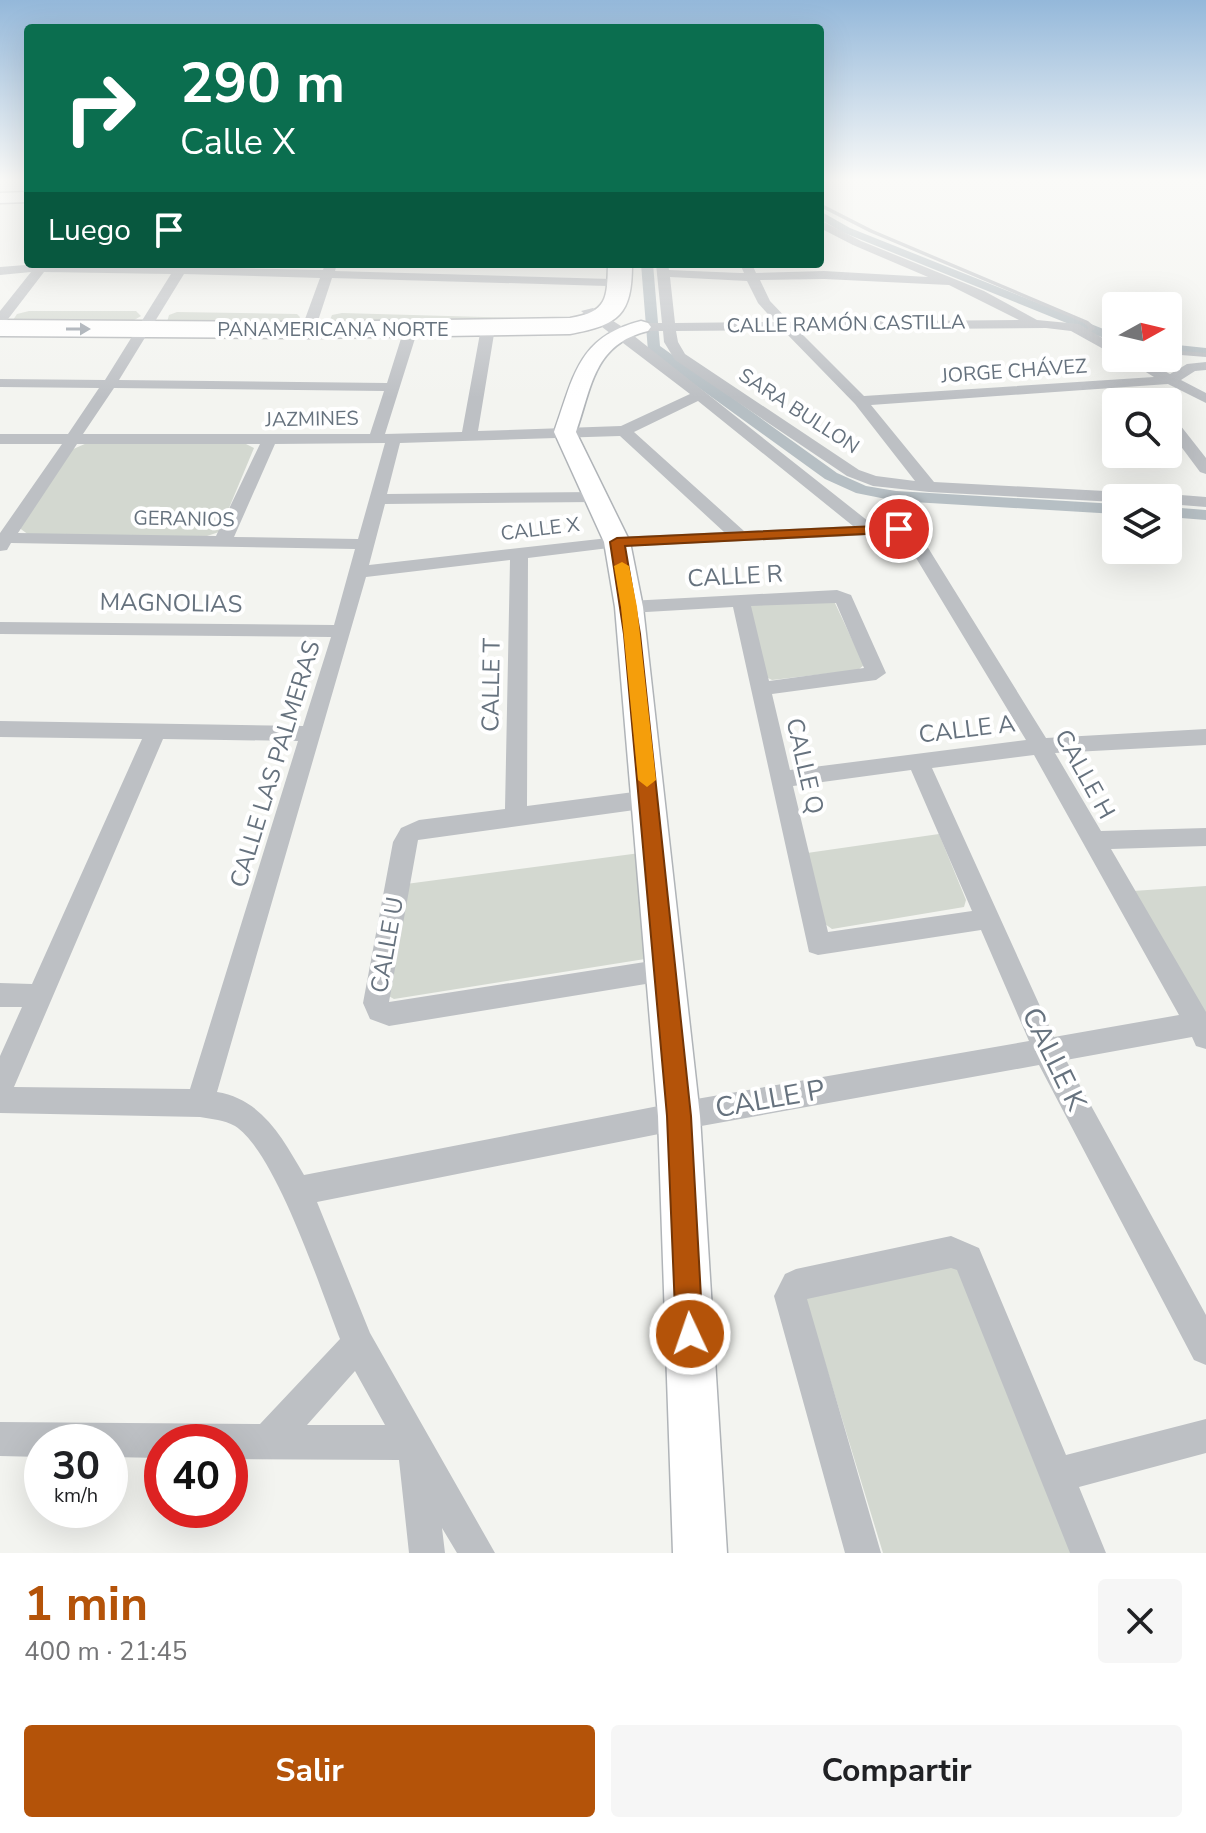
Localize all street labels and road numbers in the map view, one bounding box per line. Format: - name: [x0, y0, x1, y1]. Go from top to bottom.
- street label: CALLE RAMÓN CASTILLA: [726, 308, 966, 340]
- street label: PANAMERICANA NORTE: [217, 316, 449, 343]
- street label: JORGE CHÁVEZ: [939, 352, 1088, 390]
- street label: SARA BULLON: [733, 362, 865, 460]
- street label: JAZMINES: [264, 405, 359, 433]
- street label: GERANIOS: [133, 505, 235, 533]
- street label: CALLE X: [499, 511, 581, 547]
- street label: CALLE R: [686, 558, 784, 594]
- street label: MAGNOLIAS: [99, 586, 243, 620]
- street label: CALLE LAS PALMERAS: [222, 637, 328, 891]
- street label: CALLE T: [474, 637, 508, 732]
- street label: CALLE A: [917, 707, 1018, 751]
- street label: CALLE Q: [778, 715, 832, 817]
- street label: CALLE H: [1047, 724, 1123, 824]
- street label: CALLE U: [363, 894, 411, 996]
- street label: CALLE K: [1013, 1001, 1095, 1117]
- street label: CALLE P: [712, 1071, 828, 1127]

